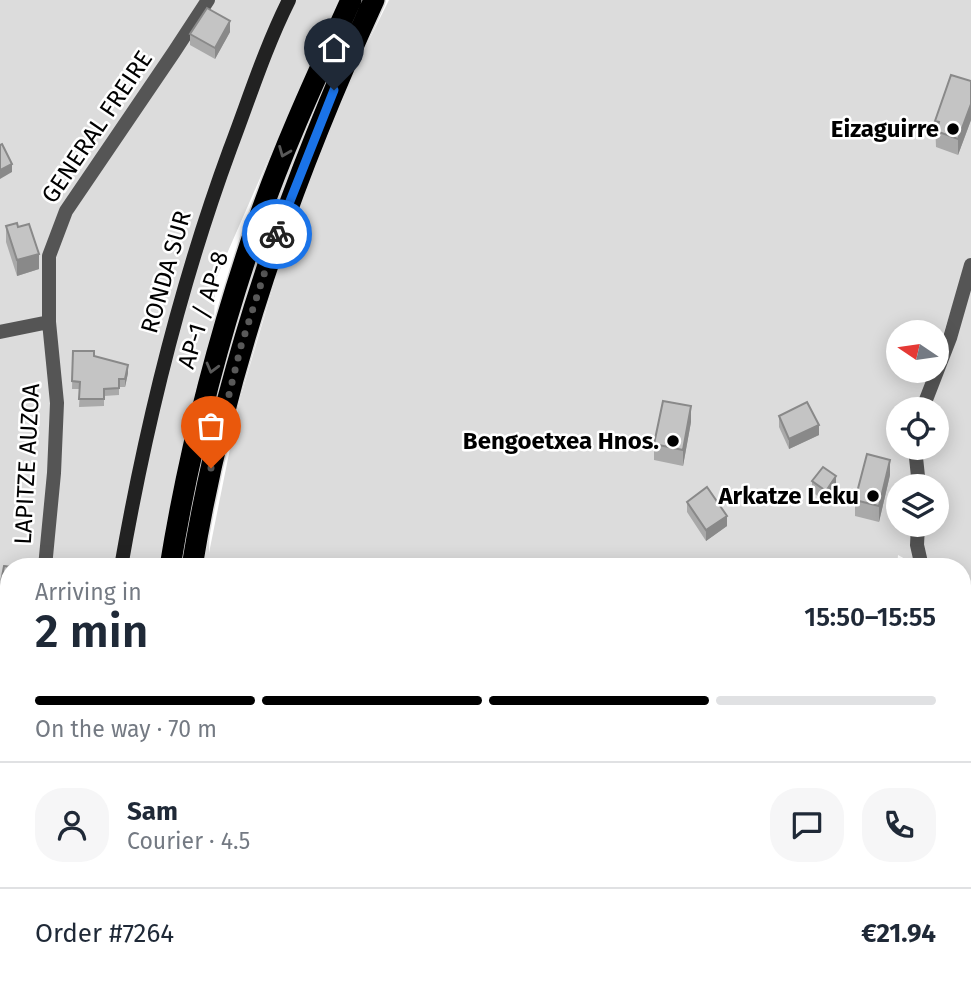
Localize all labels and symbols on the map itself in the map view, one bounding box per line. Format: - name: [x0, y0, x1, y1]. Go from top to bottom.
- pin: [304, 18, 364, 90]
- street label: GENERAL FREIRE: [36, 46, 158, 208]
- place label: Eizaguirre: [831, 115, 939, 143]
- marker: Eizaguirre: [945, 121, 961, 137]
- one-way arrow: [279, 146, 293, 158]
- courier: [242, 199, 312, 269]
- street label: RONDA SUR: [135, 208, 197, 336]
- street label: AP-1 / AP-8: [172, 248, 234, 372]
- north arrow: [886, 320, 948, 383]
- one-way arrow: [206, 362, 221, 374]
- street label: LAPITZE AUZOA: [9, 382, 45, 545]
- pin: [181, 396, 241, 468]
- place label: Bengoetxea Hnos.: [463, 427, 659, 455]
- marker: Bengoetxea Hnos.: [665, 433, 681, 449]
- place label: Arkatze Leku: [717, 482, 859, 510]
- marker: Arkatze Leku: [865, 488, 881, 504]

